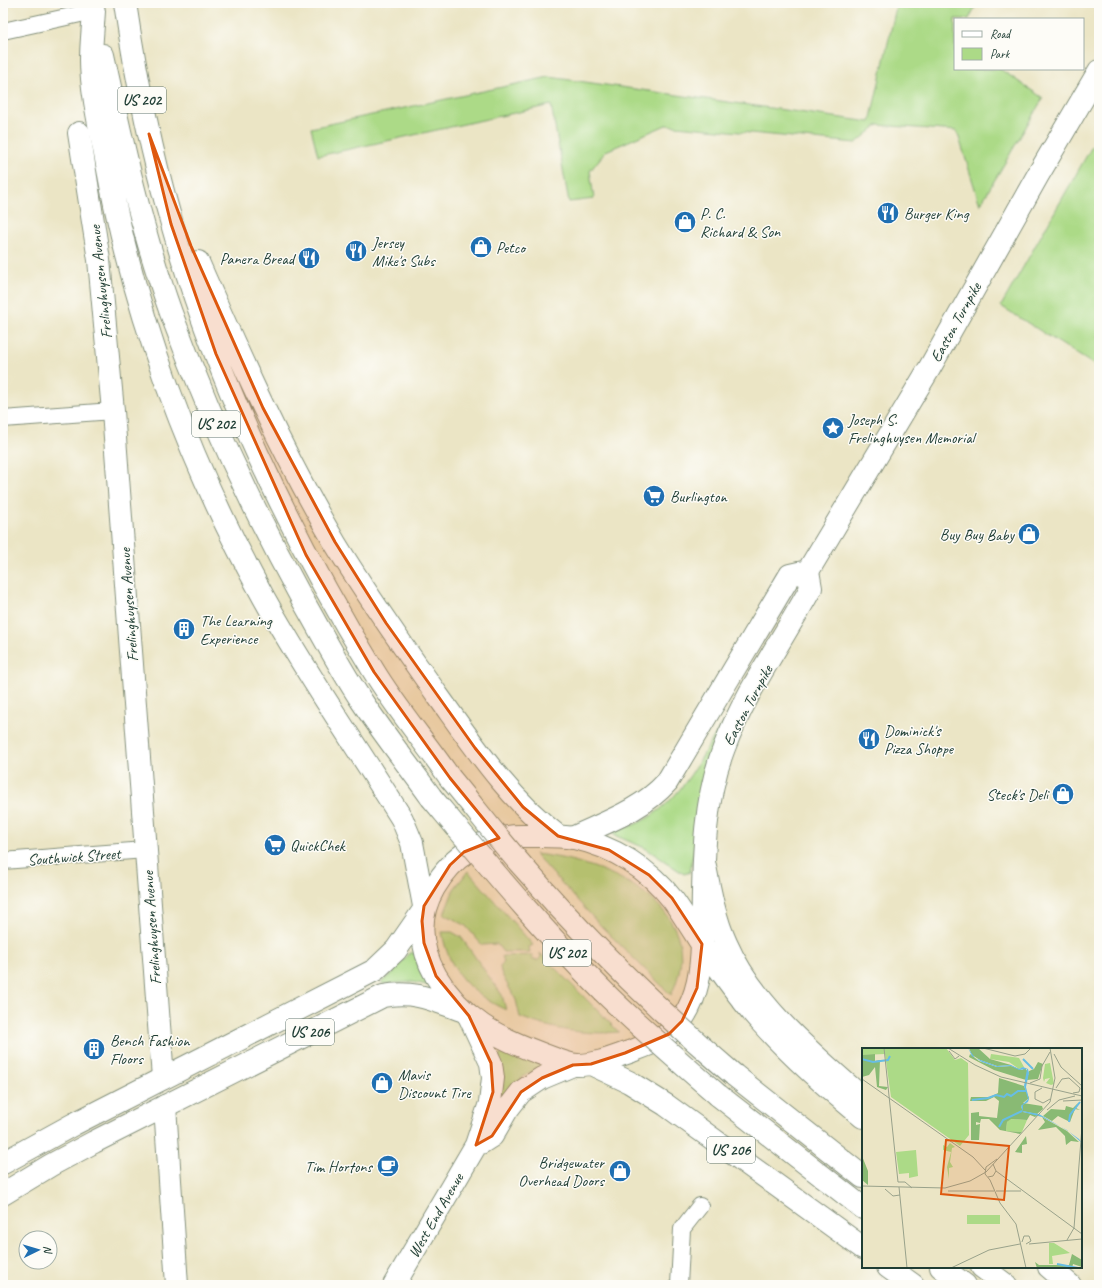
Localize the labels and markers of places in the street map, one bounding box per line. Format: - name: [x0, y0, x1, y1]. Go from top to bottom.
- restaurant icon: Burger King: [875, 200, 901, 226]
- place label: P. C. Richard & Son: [700, 204, 781, 242]
- place label: Burger King: [904, 204, 970, 224]
- shop icon: P. C. Richard & Son: [672, 209, 698, 235]
- place label: Jersey Mike's Subs: [371, 233, 436, 271]
- shop icon: Petco: [468, 234, 494, 260]
- restaurant icon: Jersey Mike's Subs: [343, 238, 369, 264]
- place label: Petco: [496, 238, 527, 258]
- restaurant icon: Panera Bread: [296, 245, 322, 271]
- place label: Panera Bread: [220, 249, 297, 269]
- place label: Joseph S. Frelinghuysen Memorial: [847, 410, 978, 448]
- place icon: Joseph S. Frelinghuysen Memorial: [820, 415, 846, 441]
- supermarket icon: Burlington: [641, 483, 667, 509]
- place label: Burlington: [670, 487, 728, 507]
- shop icon: Buy Buy Baby: [1016, 521, 1042, 547]
- place label: Buy Buy Baby: [940, 525, 1016, 545]
- place label: The Learning Experience: [200, 611, 273, 649]
- building icon: The Learning Experience: [171, 616, 197, 642]
- place label: Dominick's Pizza Shoppe: [884, 721, 955, 759]
- restaurant icon: Dominick's Pizza Shoppe: [856, 726, 882, 752]
- shop icon: Steck's Deli: [1050, 781, 1076, 807]
- place label: Steck's Deli: [986, 785, 1050, 805]
- supermarket icon: QuickChek: [262, 832, 288, 858]
- place label: QuickChek: [290, 836, 346, 856]
- place label: Bench Fashion Floors: [110, 1031, 190, 1069]
- building icon: Bench Fashion Floors: [81, 1036, 107, 1062]
- place label: Mavis Discount Tire: [398, 1065, 473, 1103]
- shop icon: Mavis Discount Tire: [369, 1070, 395, 1096]
- cafe icon: Tim Hortons: [375, 1153, 401, 1179]
- place label: Bridgewater Overhead Doors: [518, 1153, 606, 1191]
- place label: Tim Hortons: [305, 1157, 374, 1177]
- shop icon: Bridgewater Overhead Doors: [607, 1158, 633, 1184]

